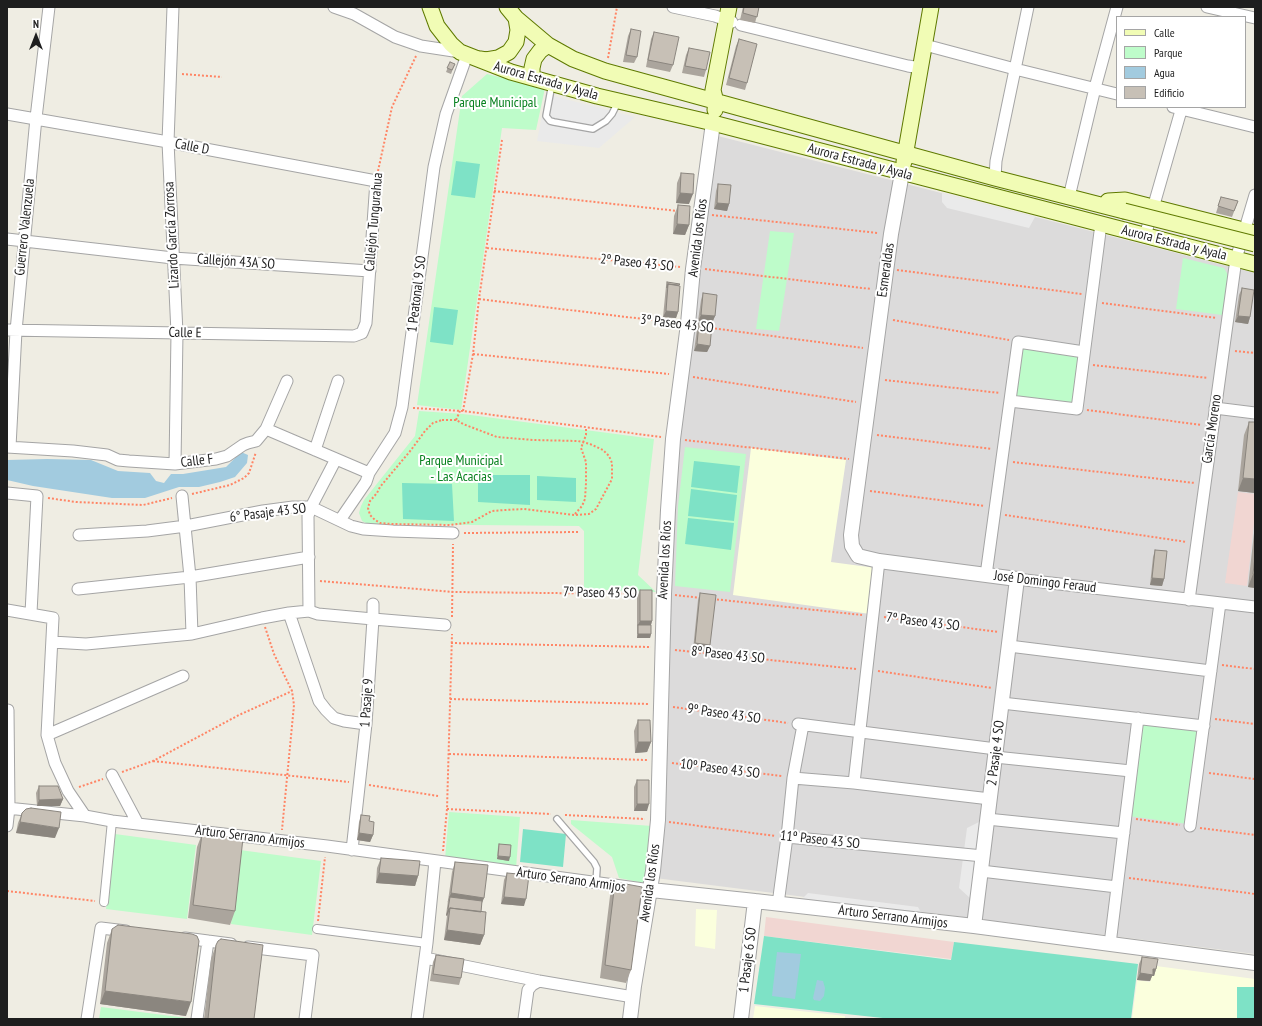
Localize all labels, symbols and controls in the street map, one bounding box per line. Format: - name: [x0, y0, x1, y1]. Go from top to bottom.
- north arrow: [16, 16, 56, 56]
- legend: [1116, 16, 1246, 108]
- text: N: [33, 17, 39, 31]
- text: Calle: [1154, 25, 1175, 40]
- text: Parque: [1154, 45, 1183, 60]
- street label: Aurora Estrada y Ayala: [492, 58, 600, 104]
- text: Agua: [1154, 65, 1175, 80]
- text: Edificio: [1154, 85, 1184, 100]
- park label: Parque Municipal: [453, 95, 537, 111]
- street label: Calle D: [173, 135, 211, 159]
- street label: Aurora Estrada y Ayala: [806, 140, 914, 184]
- street label: Callejón Tungurahua: [361, 172, 387, 272]
- street label: Guerrero Valenzuela: [12, 178, 38, 276]
- street label: Lizardo García Zorrosa: [161, 181, 183, 289]
- street label: Avenida los Ríos: [685, 198, 711, 278]
- street label: Aurora Estrada y Ayala: [1120, 222, 1228, 264]
- street label: Esmeraldas: [874, 242, 898, 298]
- street label: Callejón 43A SO: [196, 251, 276, 273]
- street label: 2º Paseo 43 SO: [599, 251, 675, 275]
- street label: 1 Peatonal 9 SO: [404, 255, 430, 333]
- street label: 3º Paseo 43 SO: [639, 311, 715, 337]
- street label: Calle E: [168, 324, 202, 342]
- street label: García Moreno: [1199, 393, 1225, 465]
- street label: Calle F: [180, 451, 214, 471]
- park label: Parque Municipal - Las Acacias: [419, 453, 503, 486]
- street label: 6° Pasaje 43 SO: [229, 500, 307, 526]
- street label: Avenida los Ríos: [655, 520, 675, 600]
- street label: José Domingo Feraud: [993, 567, 1097, 597]
- street label: 7º Paseo 43 SO: [563, 584, 637, 602]
- street label: 7º Paseo 43 SO: [885, 609, 961, 635]
- street label: 8º Paseo 43 SO: [690, 643, 766, 667]
- street label: 1 Pasaje 9: [357, 678, 377, 728]
- street label: 9º Paseo 43 SO: [686, 701, 762, 727]
- street label: 2 Pasaje 4 SO: [984, 719, 1008, 787]
- street label: 10º Paseo 43 SO: [679, 756, 761, 782]
- street label: Arturo Serrano Armijos: [194, 822, 306, 852]
- street label: 11º Paseo 43 SO: [779, 827, 861, 853]
- street label: Avenida los Ríos: [636, 843, 664, 923]
- street label: Arturo Serrano Armijos: [515, 864, 627, 896]
- street label: Arturo Serrano Armijos: [837, 902, 949, 932]
- street label: 1 Pasaje 6 SO: [736, 926, 760, 994]

